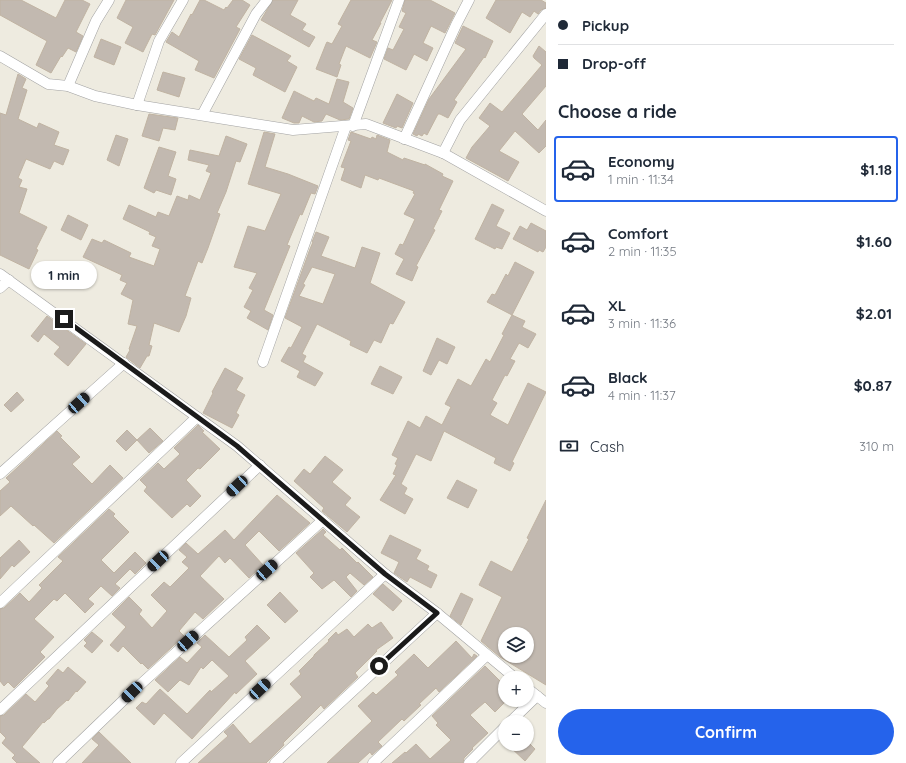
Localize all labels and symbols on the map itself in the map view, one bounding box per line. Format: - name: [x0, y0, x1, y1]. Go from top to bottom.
- callout: 1 min: [31, 261, 97, 289]
- route end: [55, 310, 73, 328]
- car: [66, 391, 92, 415]
- car: [224, 473, 250, 499]
- car: [145, 548, 171, 574]
- car: [254, 558, 280, 582]
- car: [175, 629, 201, 653]
- route start: [370, 657, 388, 675]
- car: [247, 676, 273, 702]
- car: [119, 679, 145, 705]

